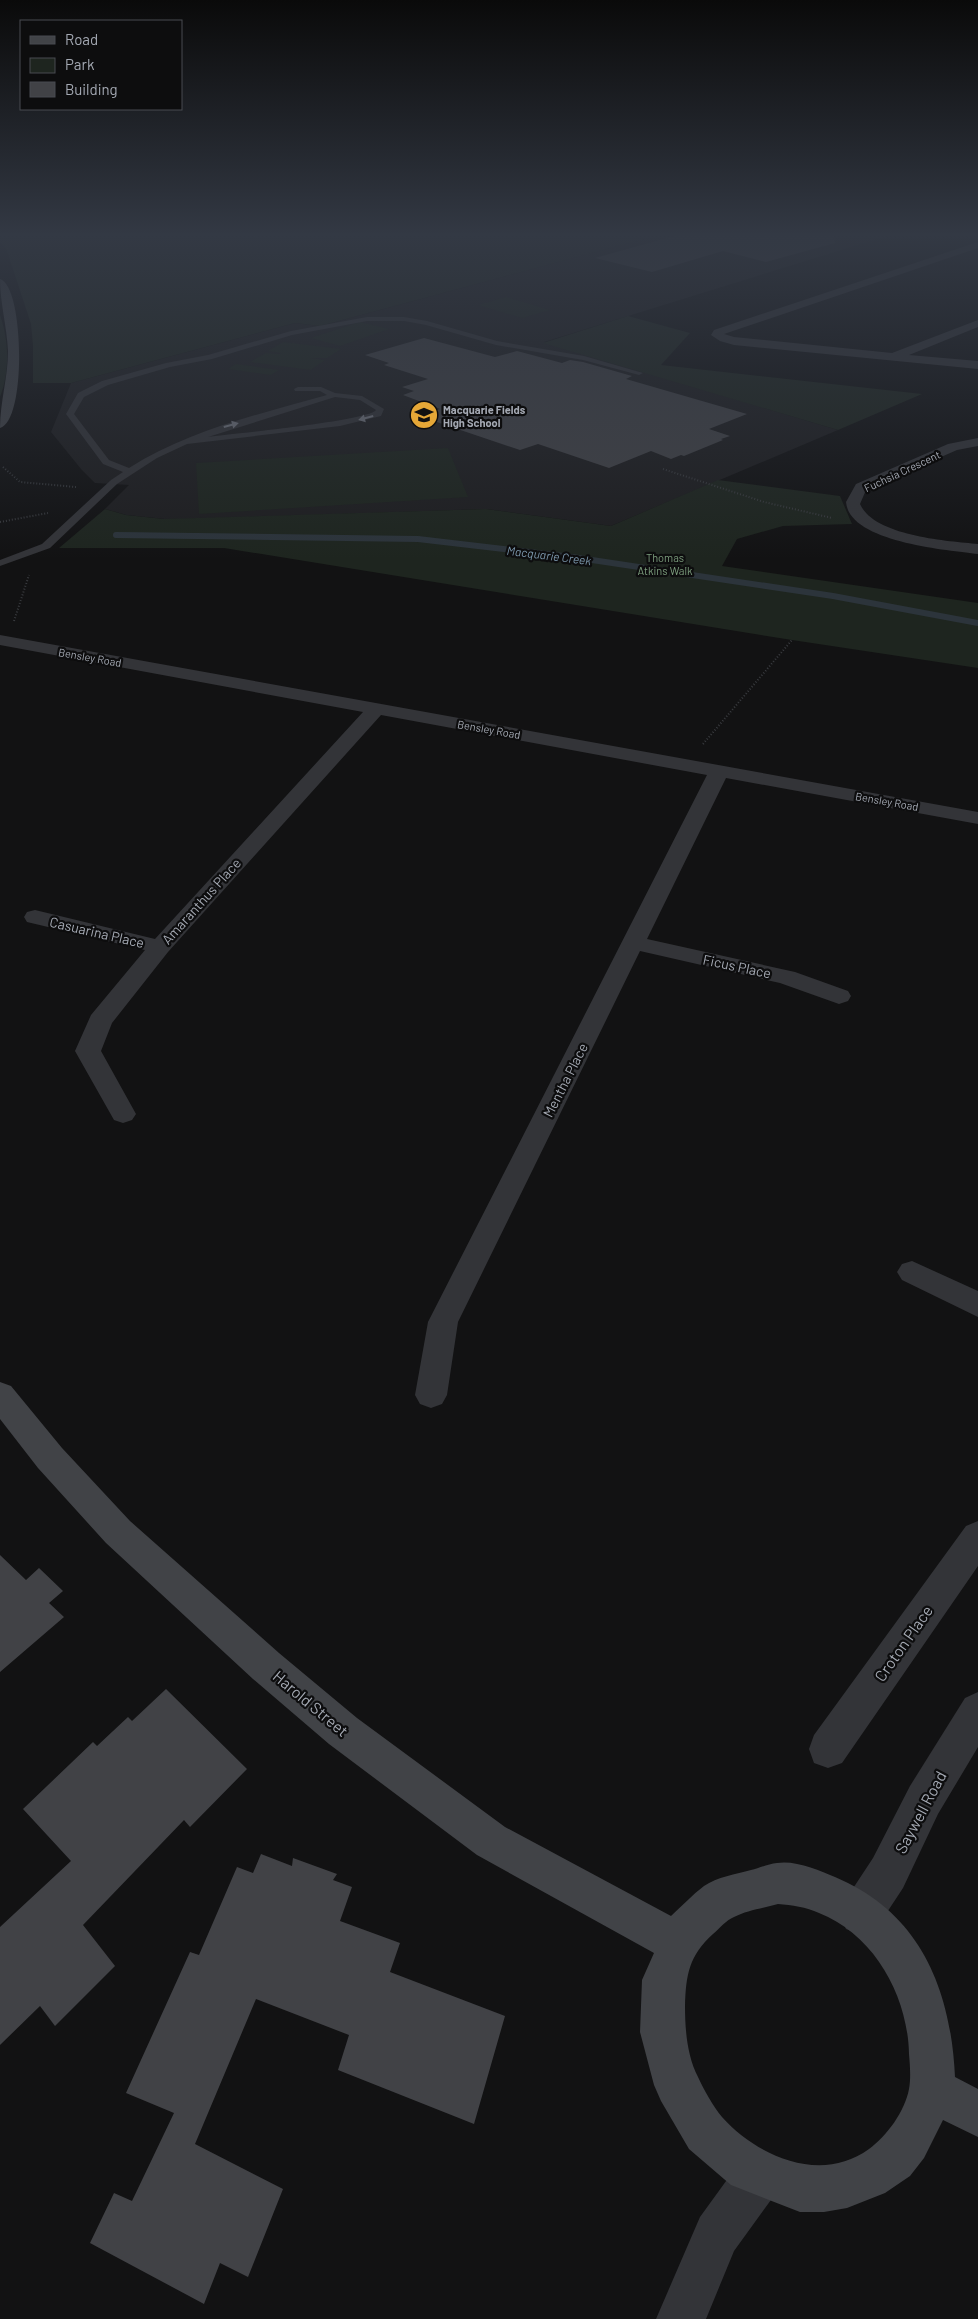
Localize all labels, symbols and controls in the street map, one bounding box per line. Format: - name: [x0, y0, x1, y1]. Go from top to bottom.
- legend: [20, 20, 182, 110]
- text: Road: [65, 30, 98, 48]
- text: Park: [65, 55, 95, 73]
- text: Building: [65, 80, 118, 98]
- school or university icon: Macquarie Fields High School: [409, 400, 439, 430]
- place label: Macquarie Fields High School: [443, 403, 526, 429]
- one-way arrow: [358, 414, 373, 422]
- one-way arrow: [223, 421, 238, 429]
- street label: Fuchsia Crescent: [862, 448, 942, 494]
- water label: Macquarie Creek: [506, 543, 592, 567]
- park label: Thomas Atkins Walk: [637, 551, 693, 577]
- street label: Bensley Road: [57, 645, 123, 669]
- street label: Bensley Road: [456, 717, 522, 741]
- street label: Bensley Road: [854, 789, 920, 813]
- street label: Amaranthus Place: [158, 854, 244, 948]
- street label: Casuarina Place: [48, 913, 146, 951]
- street label: Ficus Place: [701, 950, 773, 982]
- street label: Mentha Place: [539, 1040, 591, 1120]
- street label: Croton Place: [870, 1601, 936, 1685]
- street label: Harold Street: [269, 1666, 353, 1740]
- street label: Saywell Road: [890, 1768, 950, 1856]

